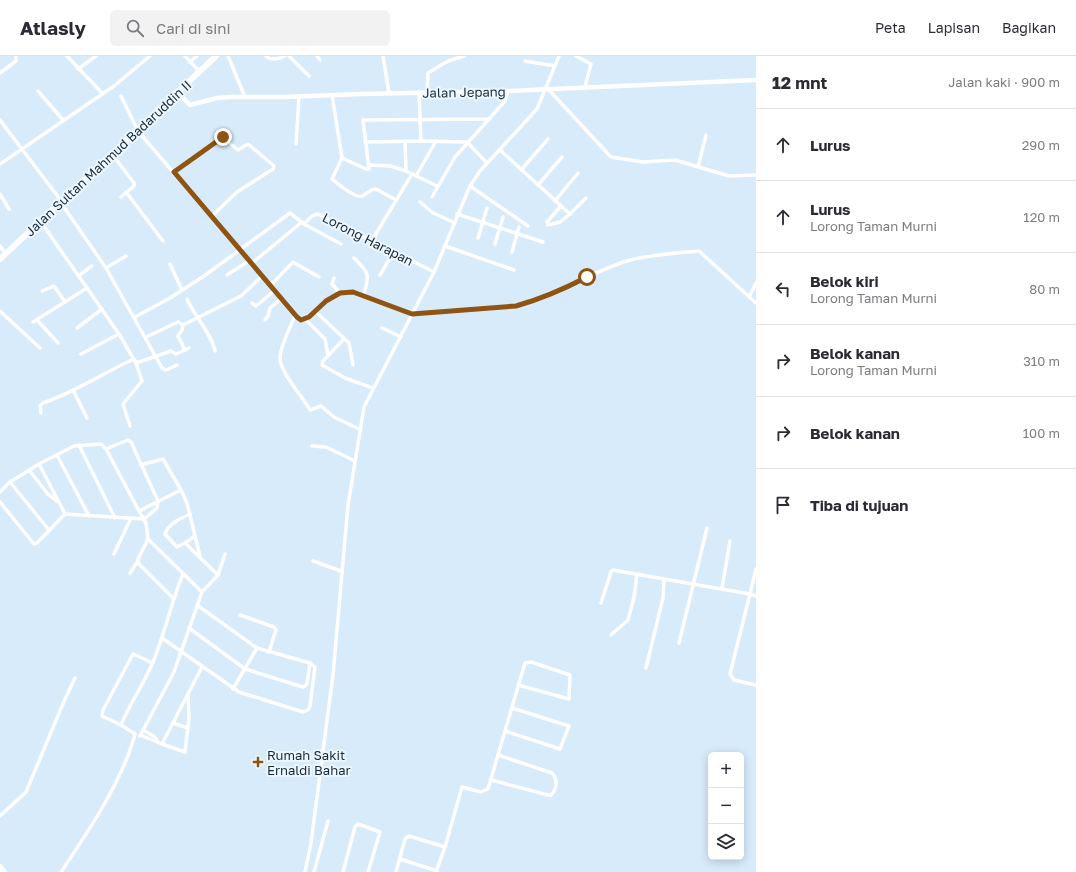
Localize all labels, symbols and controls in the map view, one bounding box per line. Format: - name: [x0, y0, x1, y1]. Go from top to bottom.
- search box: [110, 10, 390, 46]
- text: Atlasly: [20, 16, 86, 39]
- icon: search: [124, 17, 146, 39]
- text: Cari di sini: [156, 19, 230, 37]
- text: Peta: [875, 19, 906, 36]
- text: Lapisan: [928, 19, 980, 36]
- text: Bagikan: [1002, 19, 1056, 36]
- text: 12 mnt: [772, 72, 827, 93]
- text: Jalan kaki · 900 m: [948, 74, 1060, 90]
- street label: Jalan Sultan Mahmud Badaruddin II: [22, 77, 194, 239]
- street label: Jalan Jepang: [422, 83, 506, 101]
- route end: [214, 128, 232, 146]
- icon: ahead: [772, 134, 794, 156]
- text: Lurus: [810, 136, 851, 154]
- text: 290 m: [1022, 137, 1060, 153]
- text: Lurus: [810, 200, 851, 218]
- icon: ahead: [772, 206, 794, 228]
- street label: Lorong Harapan: [320, 209, 416, 269]
- text: 120 m: [1023, 209, 1060, 225]
- text: Lorong Taman Murni: [810, 218, 937, 234]
- route start: [578, 268, 596, 286]
- text: Belok kiri: [810, 272, 879, 290]
- icon: left: [772, 278, 794, 300]
- text: 80 m: [1029, 281, 1060, 297]
- text: Lorong Taman Murni: [810, 290, 937, 306]
- text: Belok kanan: [810, 344, 900, 362]
- icon: right: [772, 350, 794, 372]
- text: 310 m: [1023, 353, 1060, 369]
- text: Lorong Taman Murni: [810, 362, 937, 378]
- icon: right: [772, 422, 794, 444]
- text: Belok kanan: [810, 424, 900, 442]
- text: 100 m: [1023, 425, 1060, 441]
- icon: arrive: [772, 494, 794, 516]
- text: Tiba di tujuan: [810, 496, 908, 514]
- place label: Rumah Sakit Ernaldi Bahar: [267, 747, 351, 778]
- map controls: [708, 752, 744, 860]
- button: +: [708, 752, 744, 788]
- marker: Rumah Sakit Ernaldi Bahar: [252, 756, 264, 768]
- button: −: [708, 788, 744, 824]
- button: layers: [708, 824, 744, 860]

